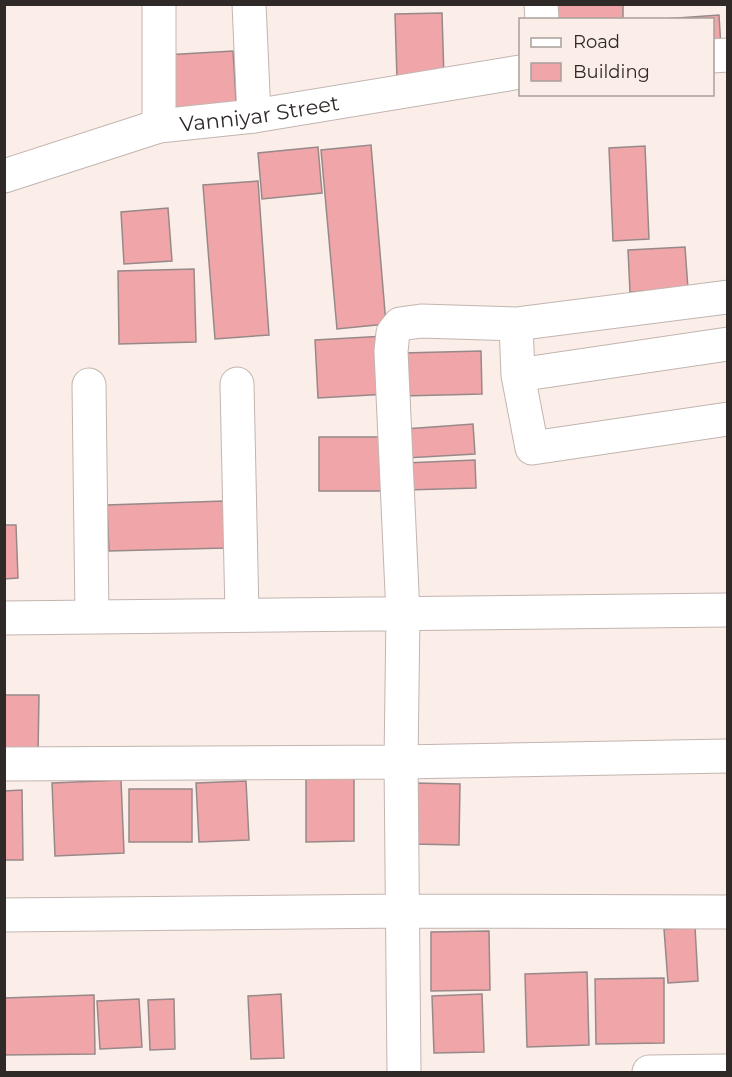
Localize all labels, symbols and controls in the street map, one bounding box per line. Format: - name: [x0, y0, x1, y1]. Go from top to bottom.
- legend: [519, 18, 714, 96]
- text: Road: [573, 31, 620, 53]
- text: Building: [573, 61, 650, 83]
- street label: Vanniyar Street: [178, 90, 341, 136]

